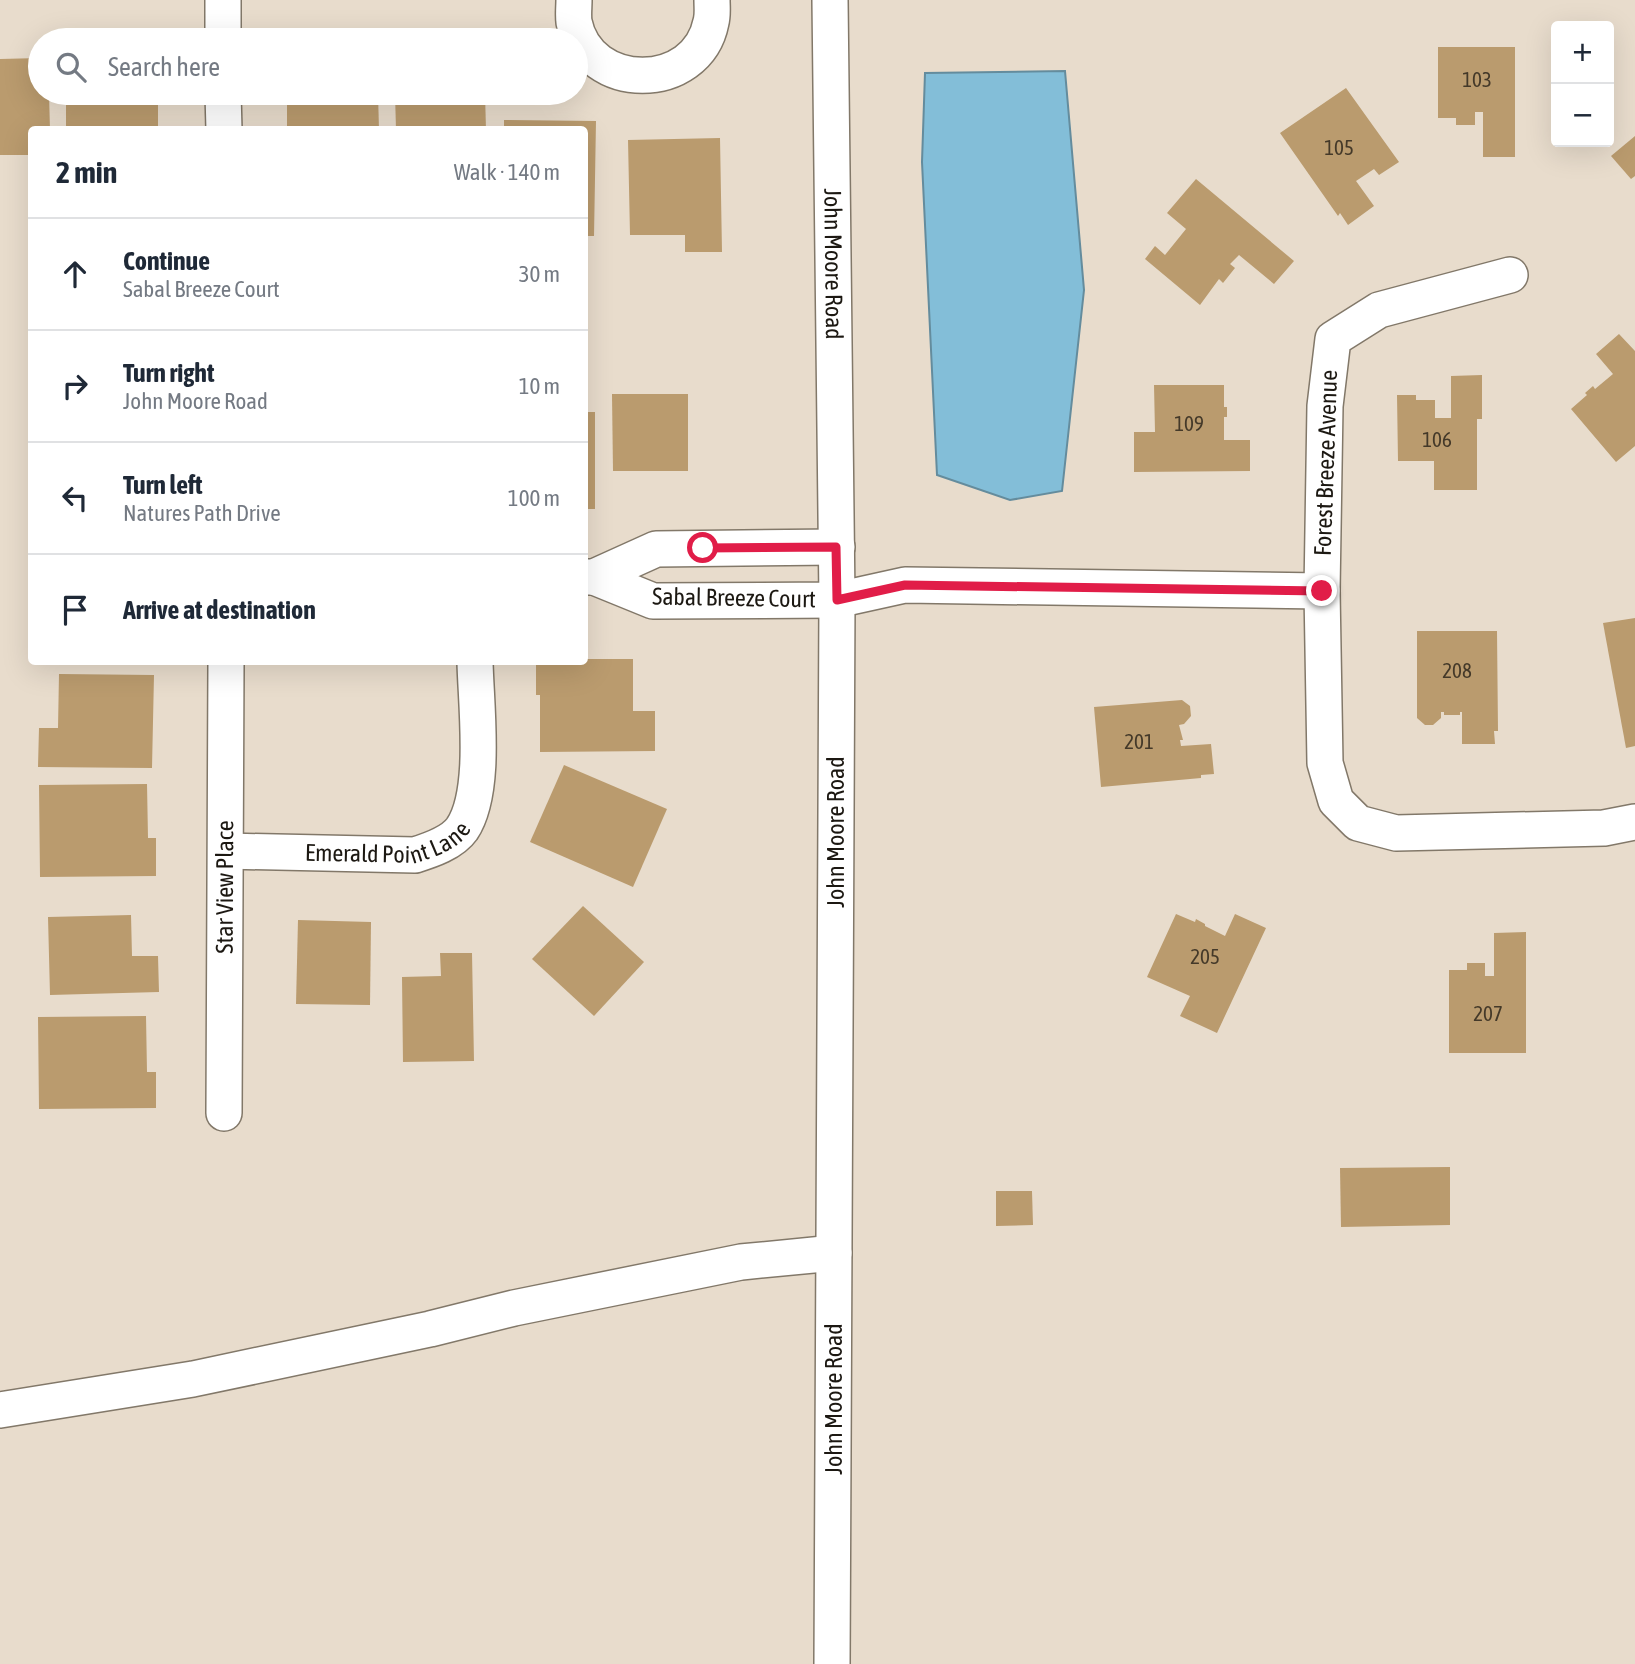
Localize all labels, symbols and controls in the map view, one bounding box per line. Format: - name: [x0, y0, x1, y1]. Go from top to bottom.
- map controls: [1551, 21, 1614, 147]
- button: +: [1551, 21, 1614, 84]
- search box: [28, 28, 588, 105]
- icon: search: [52, 48, 90, 86]
- text: Search here: [108, 52, 220, 82]
- house number: 103: [1462, 67, 1492, 91]
- button: −: [1551, 84, 1614, 147]
- house number: 105: [1324, 135, 1354, 159]
- text: 2 min: [56, 155, 117, 189]
- text: Walk · 140 m: [454, 159, 560, 185]
- street label: John Moore Road: [819, 188, 848, 340]
- text: Continue: [123, 246, 210, 276]
- icon: ahead: [56, 255, 94, 293]
- text: 30 m: [519, 261, 560, 287]
- text: Sabal Breeze Court: [123, 276, 280, 302]
- text: Turn right: [123, 358, 214, 388]
- icon: right: [56, 367, 94, 405]
- street label: Forest Breeze Avenue: [1309, 369, 1342, 557]
- text: 10 m: [519, 373, 560, 399]
- text: John Moore Road: [123, 388, 268, 414]
- house number: 109: [1174, 411, 1204, 435]
- house number: 106: [1422, 427, 1452, 451]
- text: Turn left: [123, 470, 203, 500]
- icon: left: [56, 479, 94, 517]
- text: 100 m: [508, 485, 560, 511]
- text: Natures Path Drive: [123, 500, 281, 526]
- route start: [687, 532, 718, 563]
- route end: [1306, 575, 1337, 606]
- street label: Sabal Breeze Court: [652, 583, 816, 612]
- icon: arrive: [56, 591, 94, 629]
- text: Arrive at destination: [123, 595, 316, 625]
- house number: 208: [1442, 658, 1472, 682]
- house number: 201: [1124, 729, 1154, 753]
- street label: John Moore Road: [822, 756, 849, 908]
- street label: Emerald Point Lane: [305, 817, 476, 869]
- street label: Star View Place: [211, 820, 238, 954]
- house number: 205: [1190, 944, 1220, 968]
- house number: 207: [1473, 1001, 1503, 1025]
- street label: John Moore Road: [820, 1323, 847, 1475]

